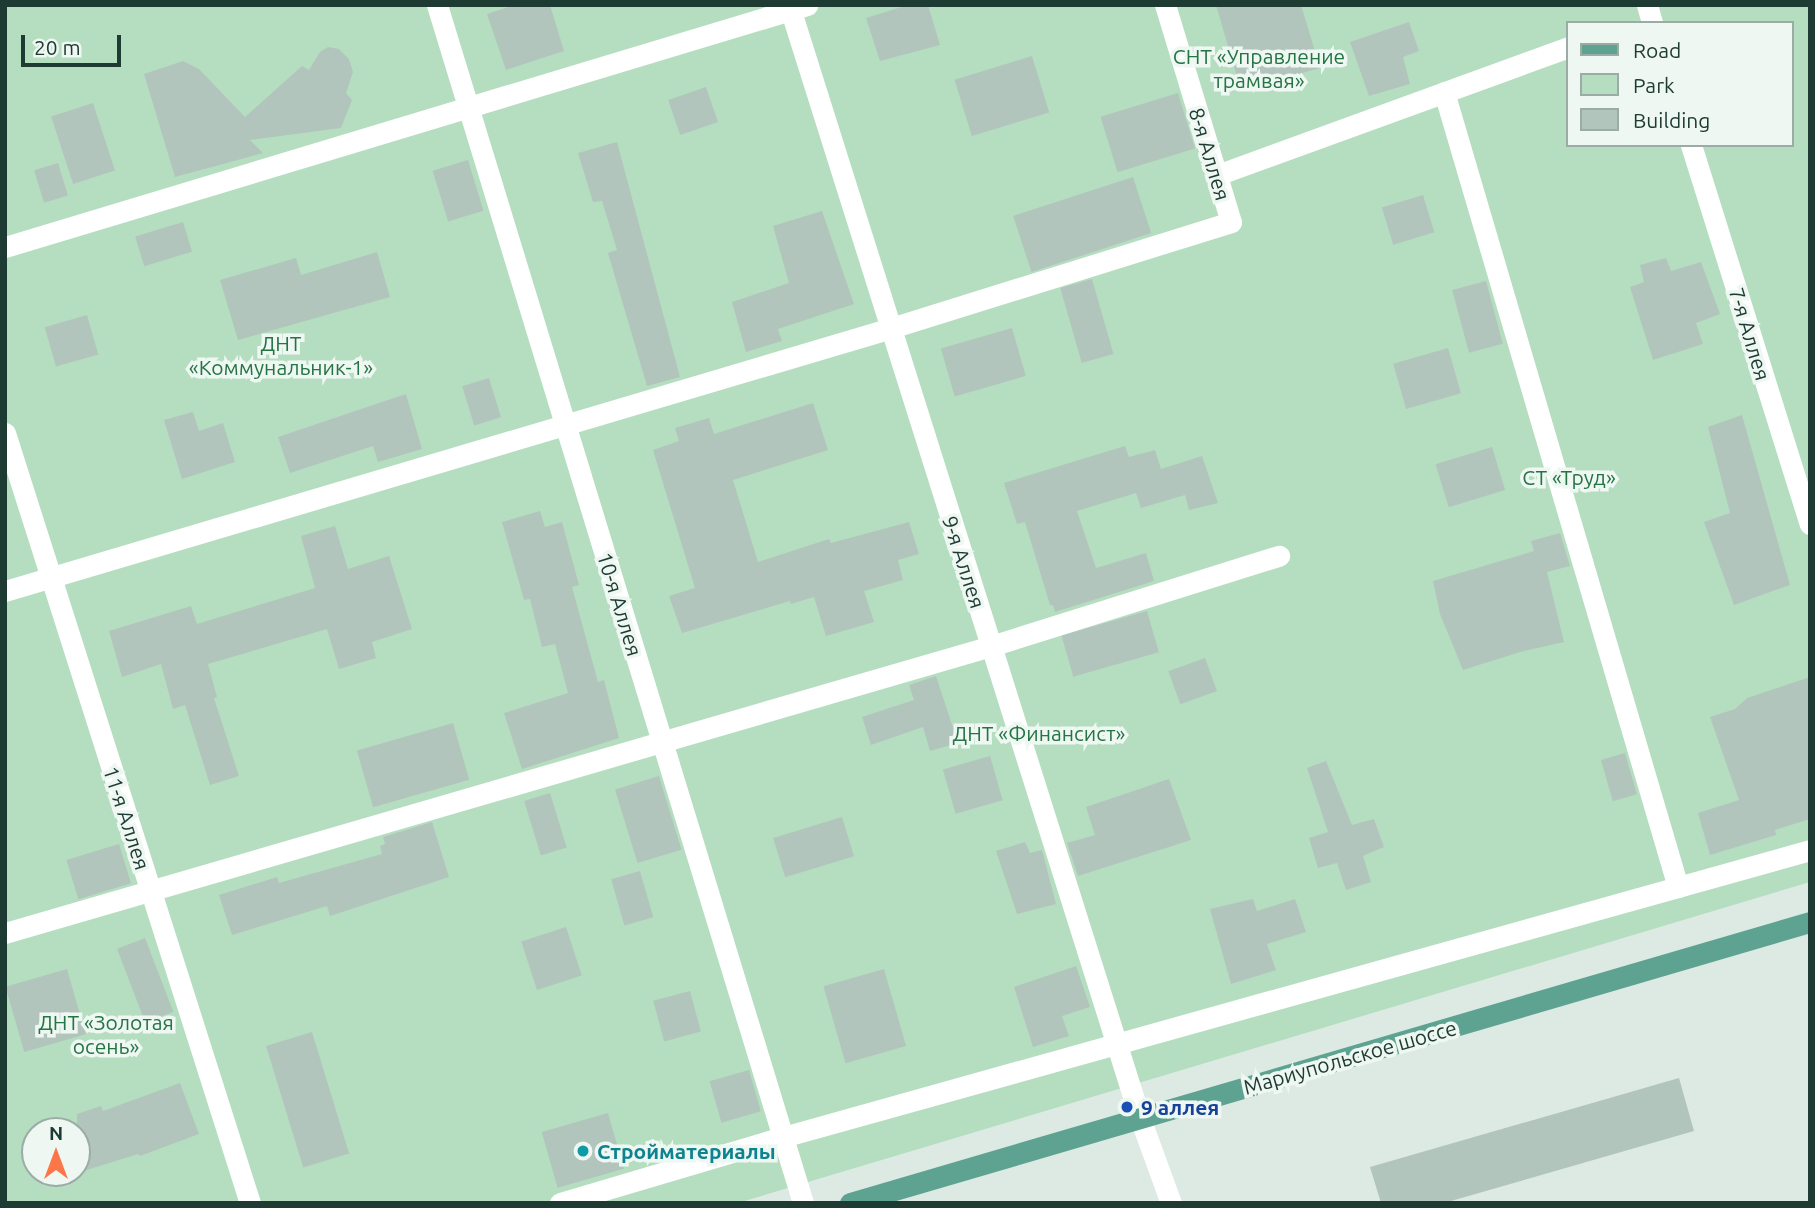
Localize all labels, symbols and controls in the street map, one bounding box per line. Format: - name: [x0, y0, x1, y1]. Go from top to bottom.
- scale bar: [24, 21, 124, 65]
- legend: [1566, 21, 1794, 147]
- text: 20 m: [34, 35, 81, 59]
- text: Road: [1633, 38, 1681, 62]
- park label: СНТ «Управление трамвая»: [1173, 43, 1345, 93]
- text: Park: [1633, 73, 1675, 97]
- street label: 8-я Аллея: [1184, 105, 1236, 203]
- text: Building: [1633, 108, 1710, 132]
- street label: 7-я Аллея: [1724, 285, 1776, 383]
- park label: ДНТ «Коммунальник-1»: [189, 330, 373, 380]
- park label: СТ «Труд»: [1522, 464, 1616, 490]
- street label: 9-я Аллея: [937, 513, 991, 611]
- street label: 10-я Аллея: [592, 549, 648, 659]
- park label: ДНТ «Финансист»: [953, 720, 1125, 746]
- street label: 11-я Аллея: [98, 763, 156, 873]
- park label: ДНТ «Золотая осень»: [38, 1009, 174, 1059]
- street label: Мариупольское шоссе: [1240, 1014, 1460, 1100]
- place label: 9 аллея: [1141, 1094, 1219, 1120]
- marker: 9 аллея: [1119, 1099, 1135, 1115]
- north arrow: [21, 1117, 91, 1187]
- text: N: [49, 1122, 63, 1144]
- place label: Стройматериалы: [597, 1138, 776, 1164]
- marker: Стройматериалы: [575, 1143, 591, 1159]

